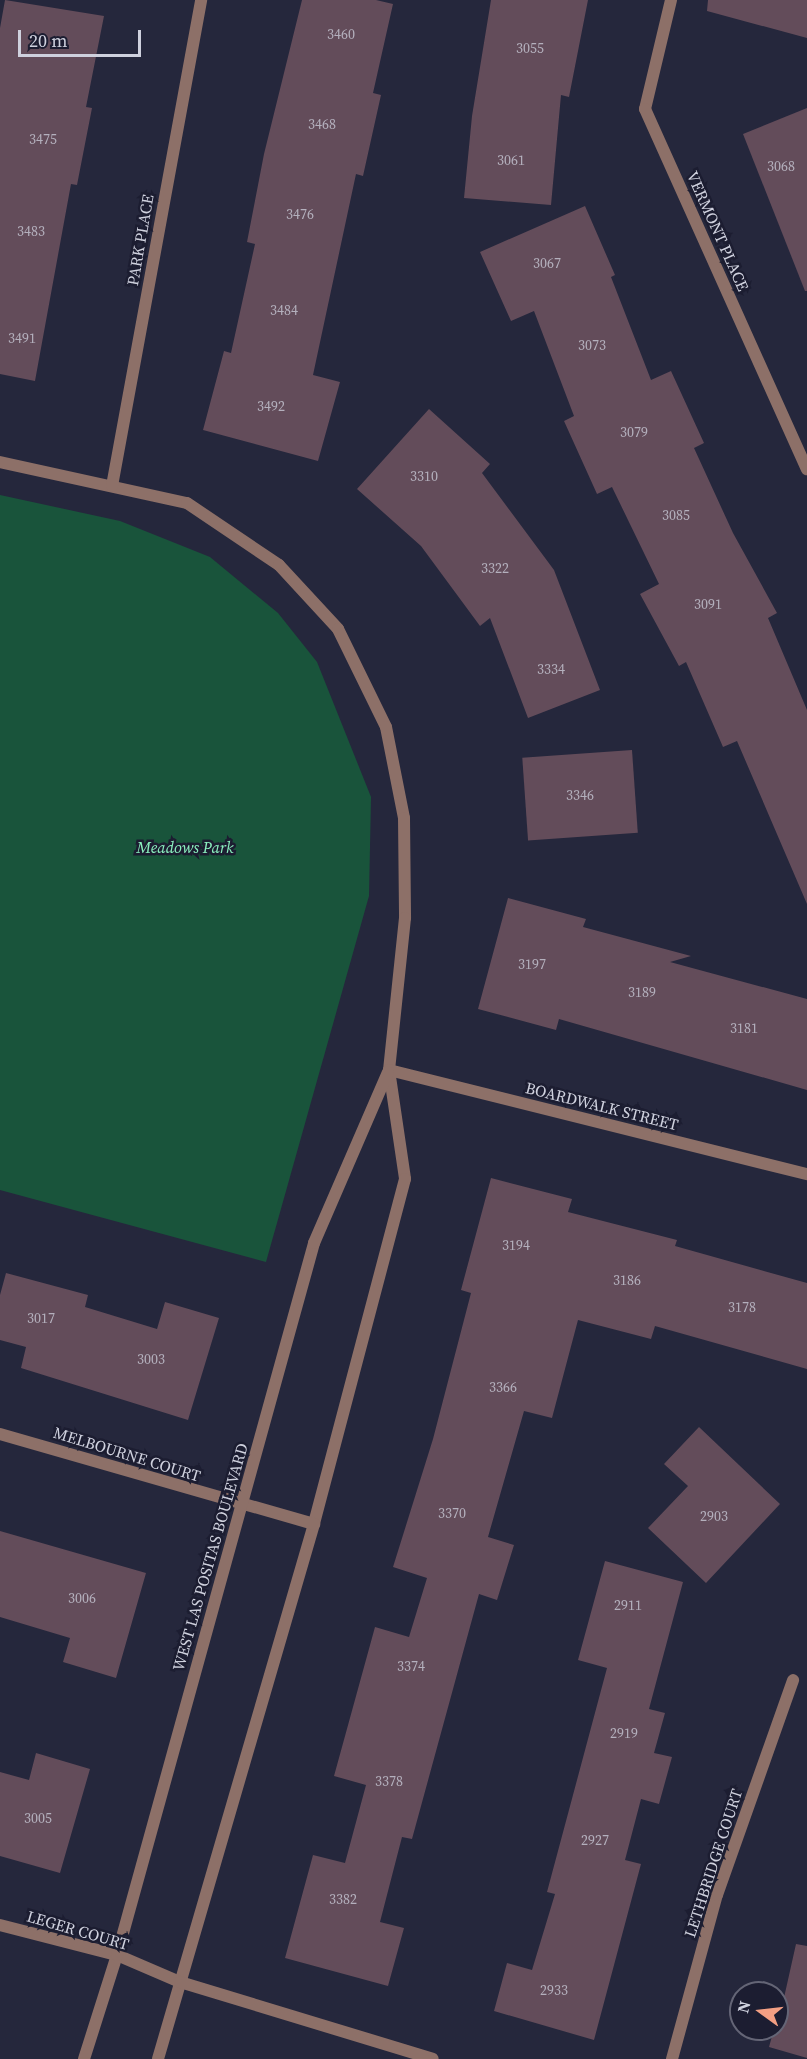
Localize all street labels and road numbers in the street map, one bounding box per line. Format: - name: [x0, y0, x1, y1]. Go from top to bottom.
- street label: VERMONT PLACE: [683, 168, 753, 294]
- street label: PARK PLACE: [123, 193, 157, 287]
- street label: BOARDWALK STREET: [524, 1078, 680, 1134]
- street label: MELBOURNE COURT: [51, 1422, 203, 1486]
- street label: WEST LAS POSITAS BOULEVARD: [168, 1441, 252, 1673]
- street label: LETHBRIDGE COURT: [680, 1786, 746, 1940]
- street label: LEGER COURT: [25, 1906, 131, 1954]

